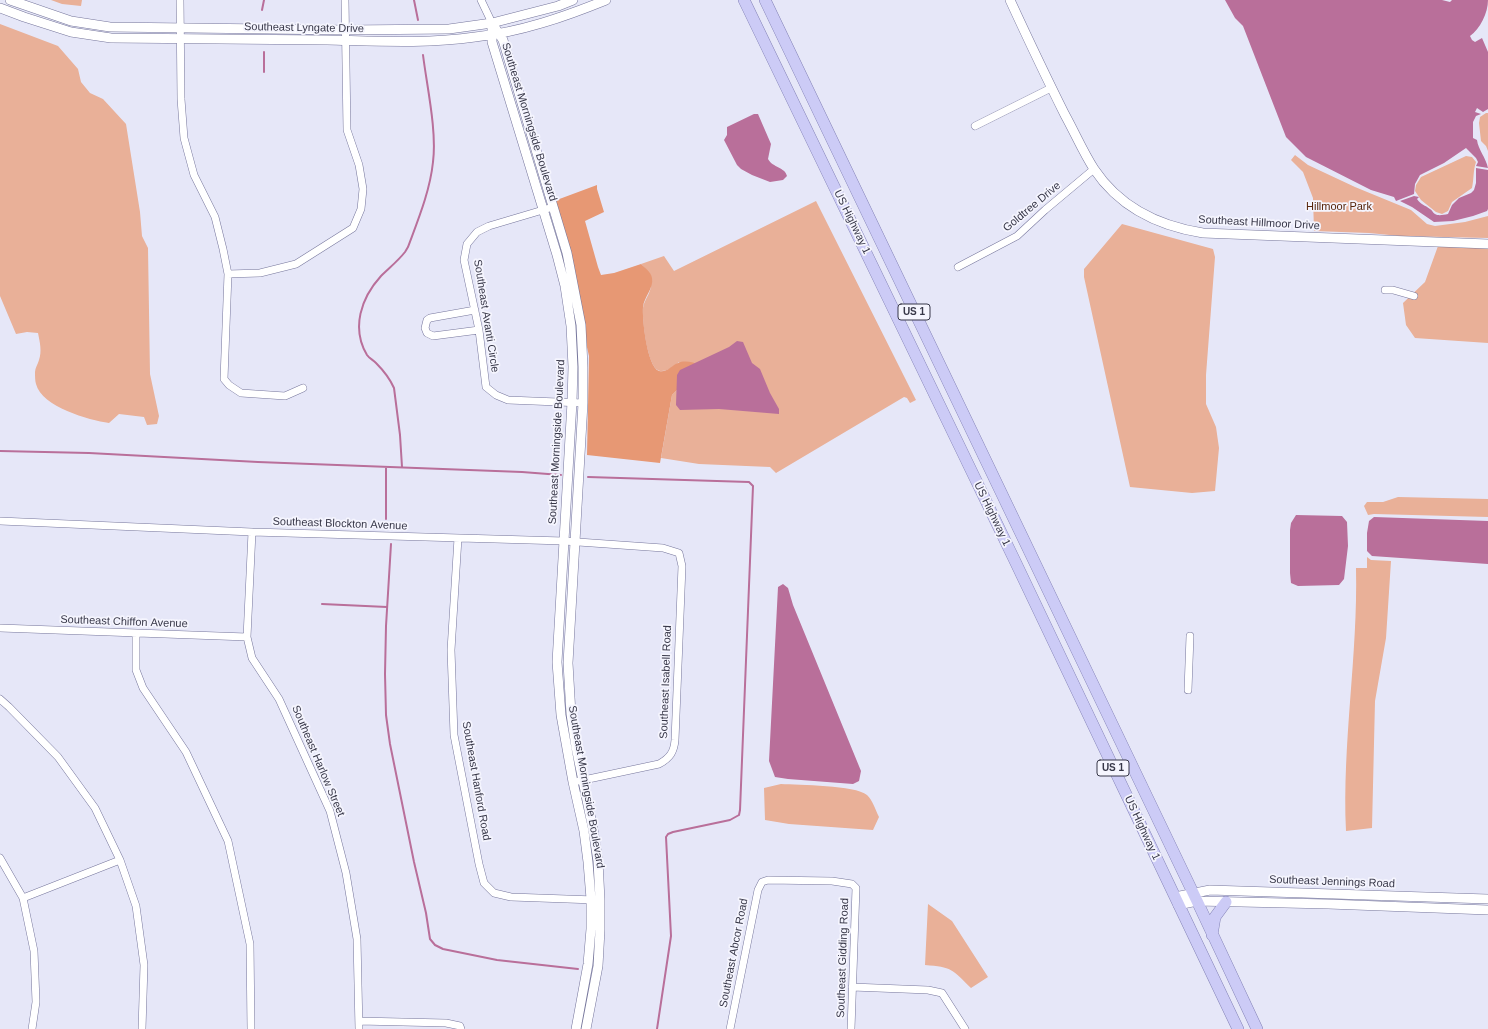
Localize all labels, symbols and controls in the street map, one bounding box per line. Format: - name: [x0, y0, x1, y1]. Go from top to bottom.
- street label: Southeast Lyngate Drive: [244, 20, 364, 36]
- street label: Southeast Morningside Boulevard: [499, 41, 559, 203]
- street label: Goldtree Drive: [1001, 179, 1063, 235]
- street label: US Highway 1: [831, 188, 873, 256]
- park label: Hillmoor Park: [1306, 200, 1372, 214]
- street label: Southeast Hillmoor Drive: [1198, 213, 1320, 233]
- street label: Southeast Avanti Circle: [471, 259, 501, 373]
- road number: US 1: [898, 304, 930, 320]
- street label: Southeast Morningside Boulevard: [546, 359, 568, 525]
- street label: US Highway 1: [971, 480, 1013, 548]
- street label: Southeast Blockton Avenue: [272, 515, 408, 533]
- street label: Southeast Chiffon Avenue: [60, 613, 188, 631]
- street label: Southeast Isabell Road: [657, 625, 675, 739]
- street label: Southeast Harlow Street: [289, 704, 347, 818]
- street label: Southeast Morningside Boulevard: [565, 705, 607, 869]
- street label: Southeast Hanford Road: [459, 720, 493, 842]
- road number: US 1: [1097, 760, 1129, 776]
- street label: US Highway 1: [1121, 794, 1163, 862]
- street label: Southeast Jennings Road: [1269, 873, 1395, 891]
- street label: Southeast Abcor Road: [717, 897, 751, 1009]
- street label: Southeast Gidding Road: [834, 898, 852, 1018]

